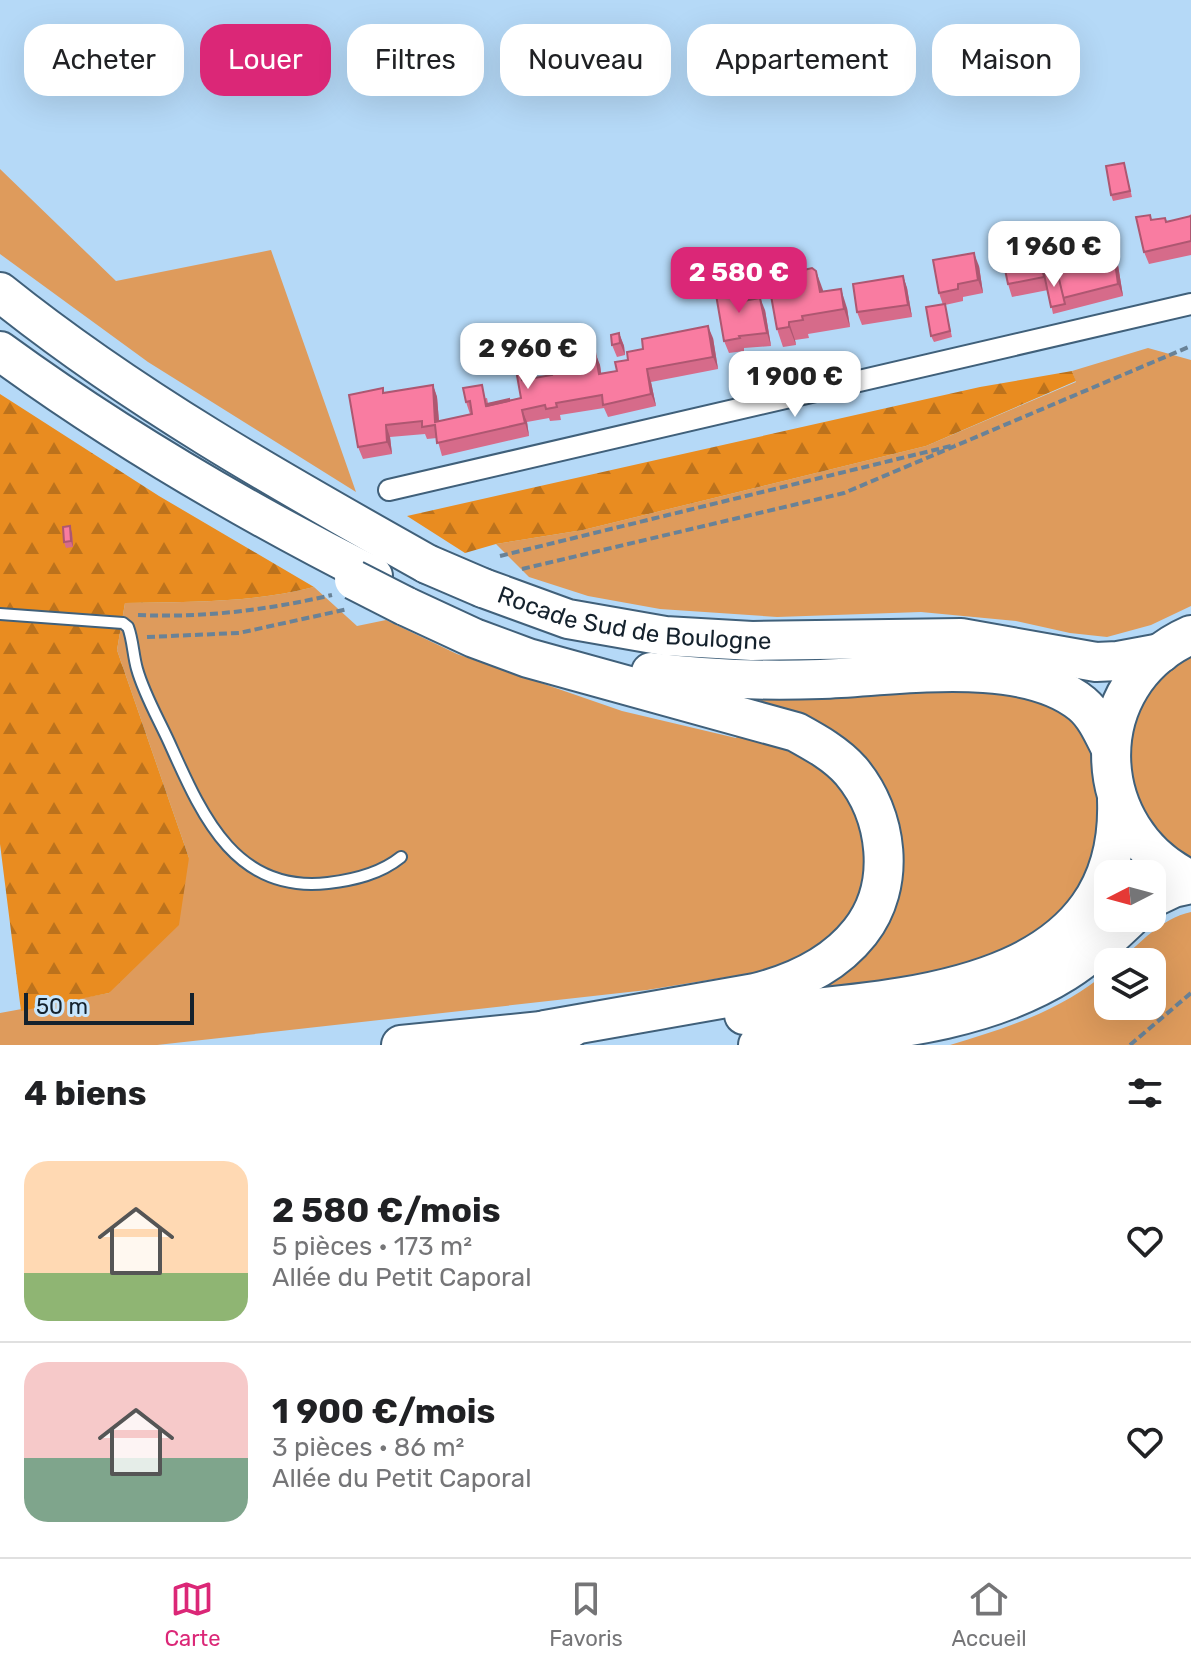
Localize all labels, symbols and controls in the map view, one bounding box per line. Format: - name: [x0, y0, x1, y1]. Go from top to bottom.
- chip: Acheter: [24, 24, 184, 96]
- chip: Louer: [200, 24, 331, 96]
- chip: Filtres: [347, 24, 484, 96]
- chip: Nouveau: [500, 24, 671, 96]
- chip: Appartement: [687, 24, 916, 96]
- chip: Maison: [932, 24, 1080, 96]
- pin: 1 960 €: [980, 221, 1128, 289]
- text: 1 960 €: [1006, 231, 1102, 262]
- pin: 2 580 €: [665, 247, 813, 315]
- text: 2 580 €: [689, 257, 789, 288]
- pin: 2 960 €: [454, 323, 602, 391]
- text: 2 960 €: [478, 333, 578, 364]
- pin: 1 900 €: [721, 351, 869, 419]
- text: 1 900 €: [747, 361, 843, 392]
- street label: Rocade Sud de Boulogne: [494, 581, 772, 655]
- north arrow: [1094, 860, 1166, 932]
- map controls: [1094, 860, 1166, 1020]
- button: layers: [1094, 948, 1166, 1020]
- scale bar: [24, 989, 194, 1025]
- text: 50 m: [36, 993, 88, 1020]
- icon: filters: [1123, 1071, 1167, 1115]
- text: 4 biens: [24, 1073, 147, 1114]
- text: 2 580 €/mois: [272, 1190, 501, 1231]
- icon: home: [88, 1193, 184, 1289]
- icon: heart: [1123, 1219, 1167, 1263]
- text: 5 pièces · 173 m²: [272, 1231, 472, 1262]
- text: Allée du Petit Caporal: [272, 1262, 531, 1293]
- text: 1 900 €/mois: [272, 1391, 495, 1432]
- icon: home: [88, 1394, 184, 1490]
- icon: heart: [1123, 1420, 1167, 1464]
- text: 3 pièces · 86 m²: [272, 1432, 464, 1463]
- text: Allée du Petit Caporal: [272, 1463, 531, 1494]
- tab: Carte: [164, 1577, 220, 1652]
- tab: Favoris: [549, 1577, 623, 1652]
- tab: Accueil: [951, 1577, 1027, 1652]

